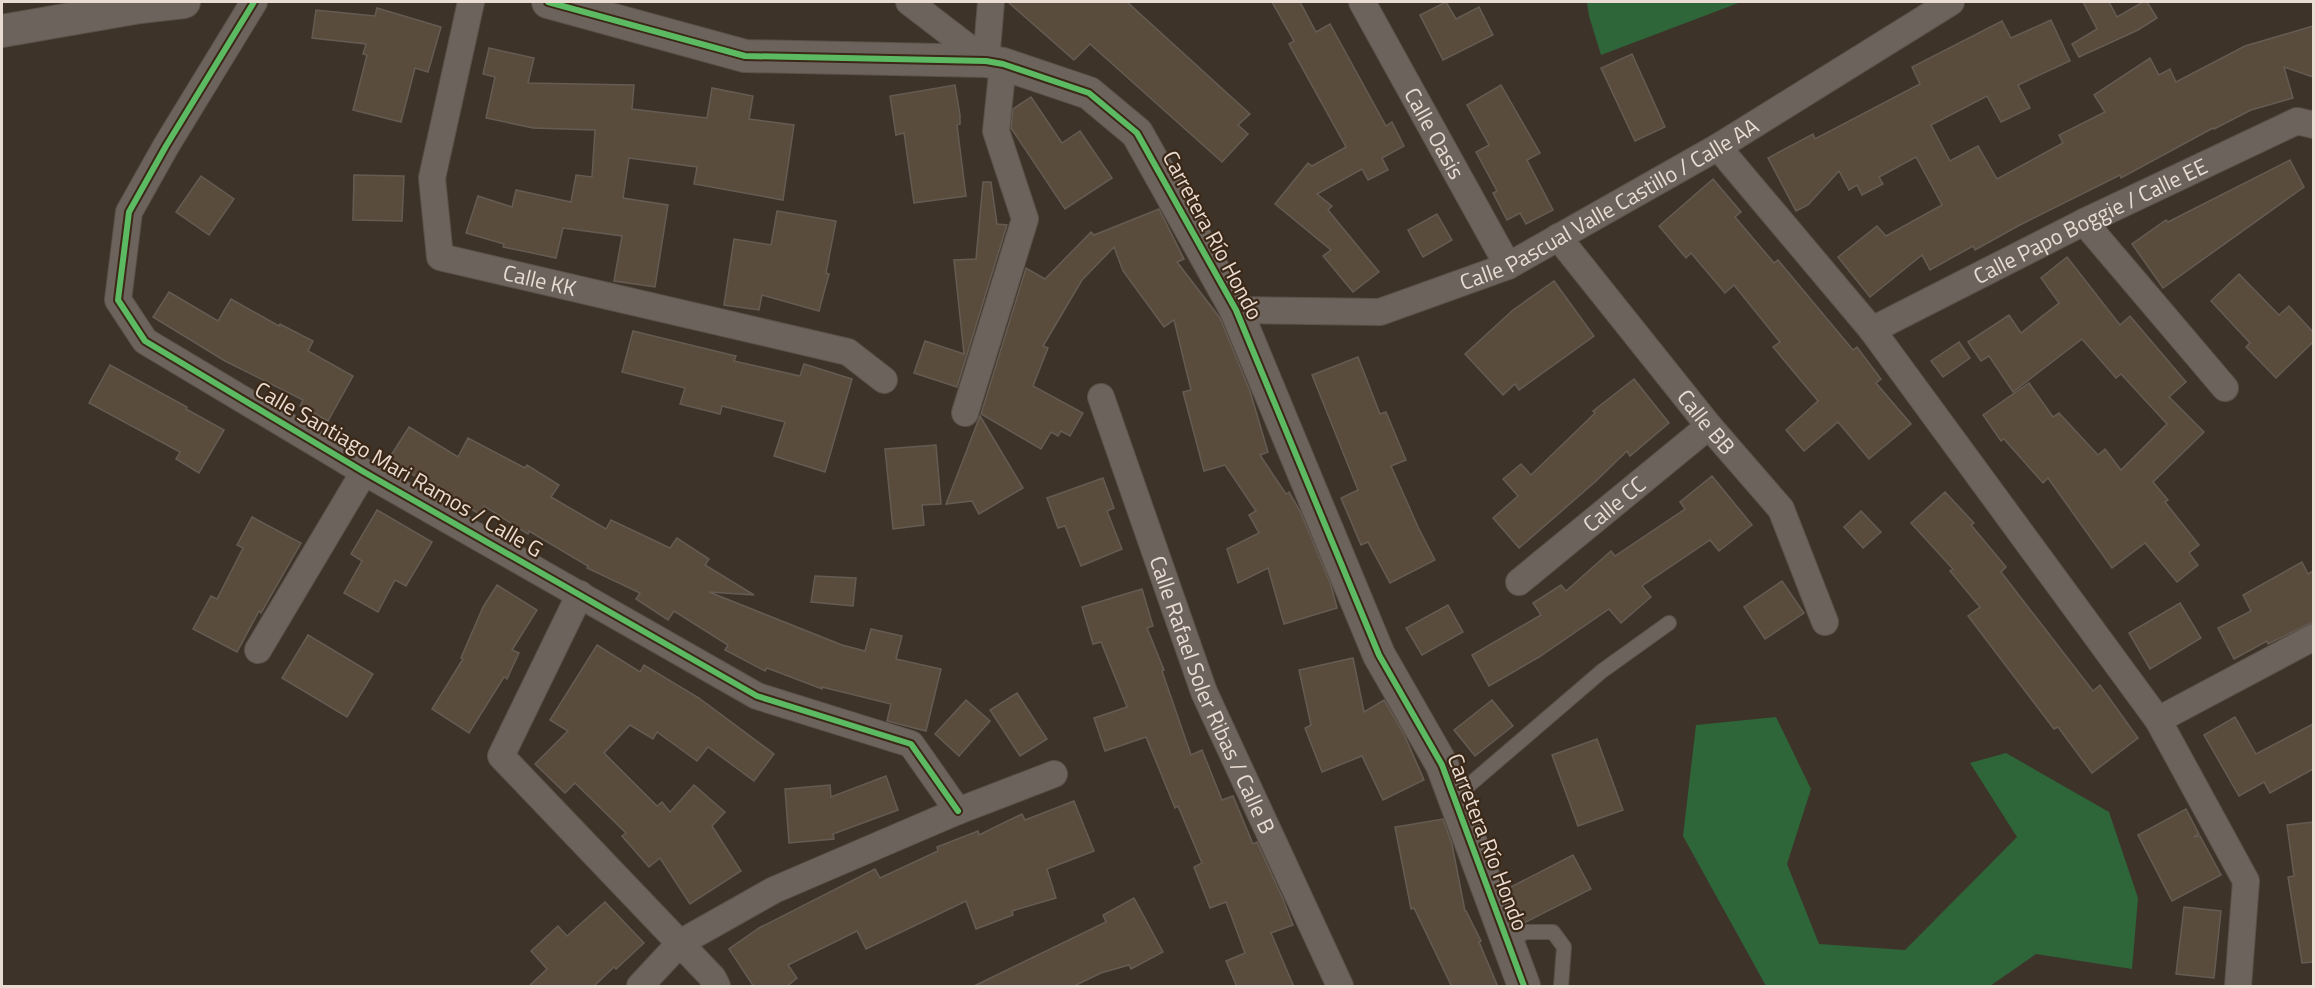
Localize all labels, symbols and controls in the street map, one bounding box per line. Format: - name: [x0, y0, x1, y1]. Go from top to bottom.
- street label: Calle Oasis: [1396, 81, 1474, 185]
- street label: Calle Pascual Valle Castillo / Calle AA: [1455, 109, 1765, 299]
- street label: Carretera Río Hondo: [1154, 144, 1272, 326]
- street label: Calle Papo Boggie / Calle EE: [1967, 149, 2213, 293]
- street label: Calle KK: [500, 255, 580, 305]
- street label: Calle Santiago Mari Ramos / Calle G: [248, 372, 550, 566]
- street label: Calle BB: [1669, 382, 1744, 462]
- street label: Calle CC: [1575, 468, 1653, 540]
- street label: Calle Rafael Soler Ribas / Calle B: [1141, 551, 1284, 839]
- street label: Carretera Río Hondo: [1439, 748, 1537, 936]

